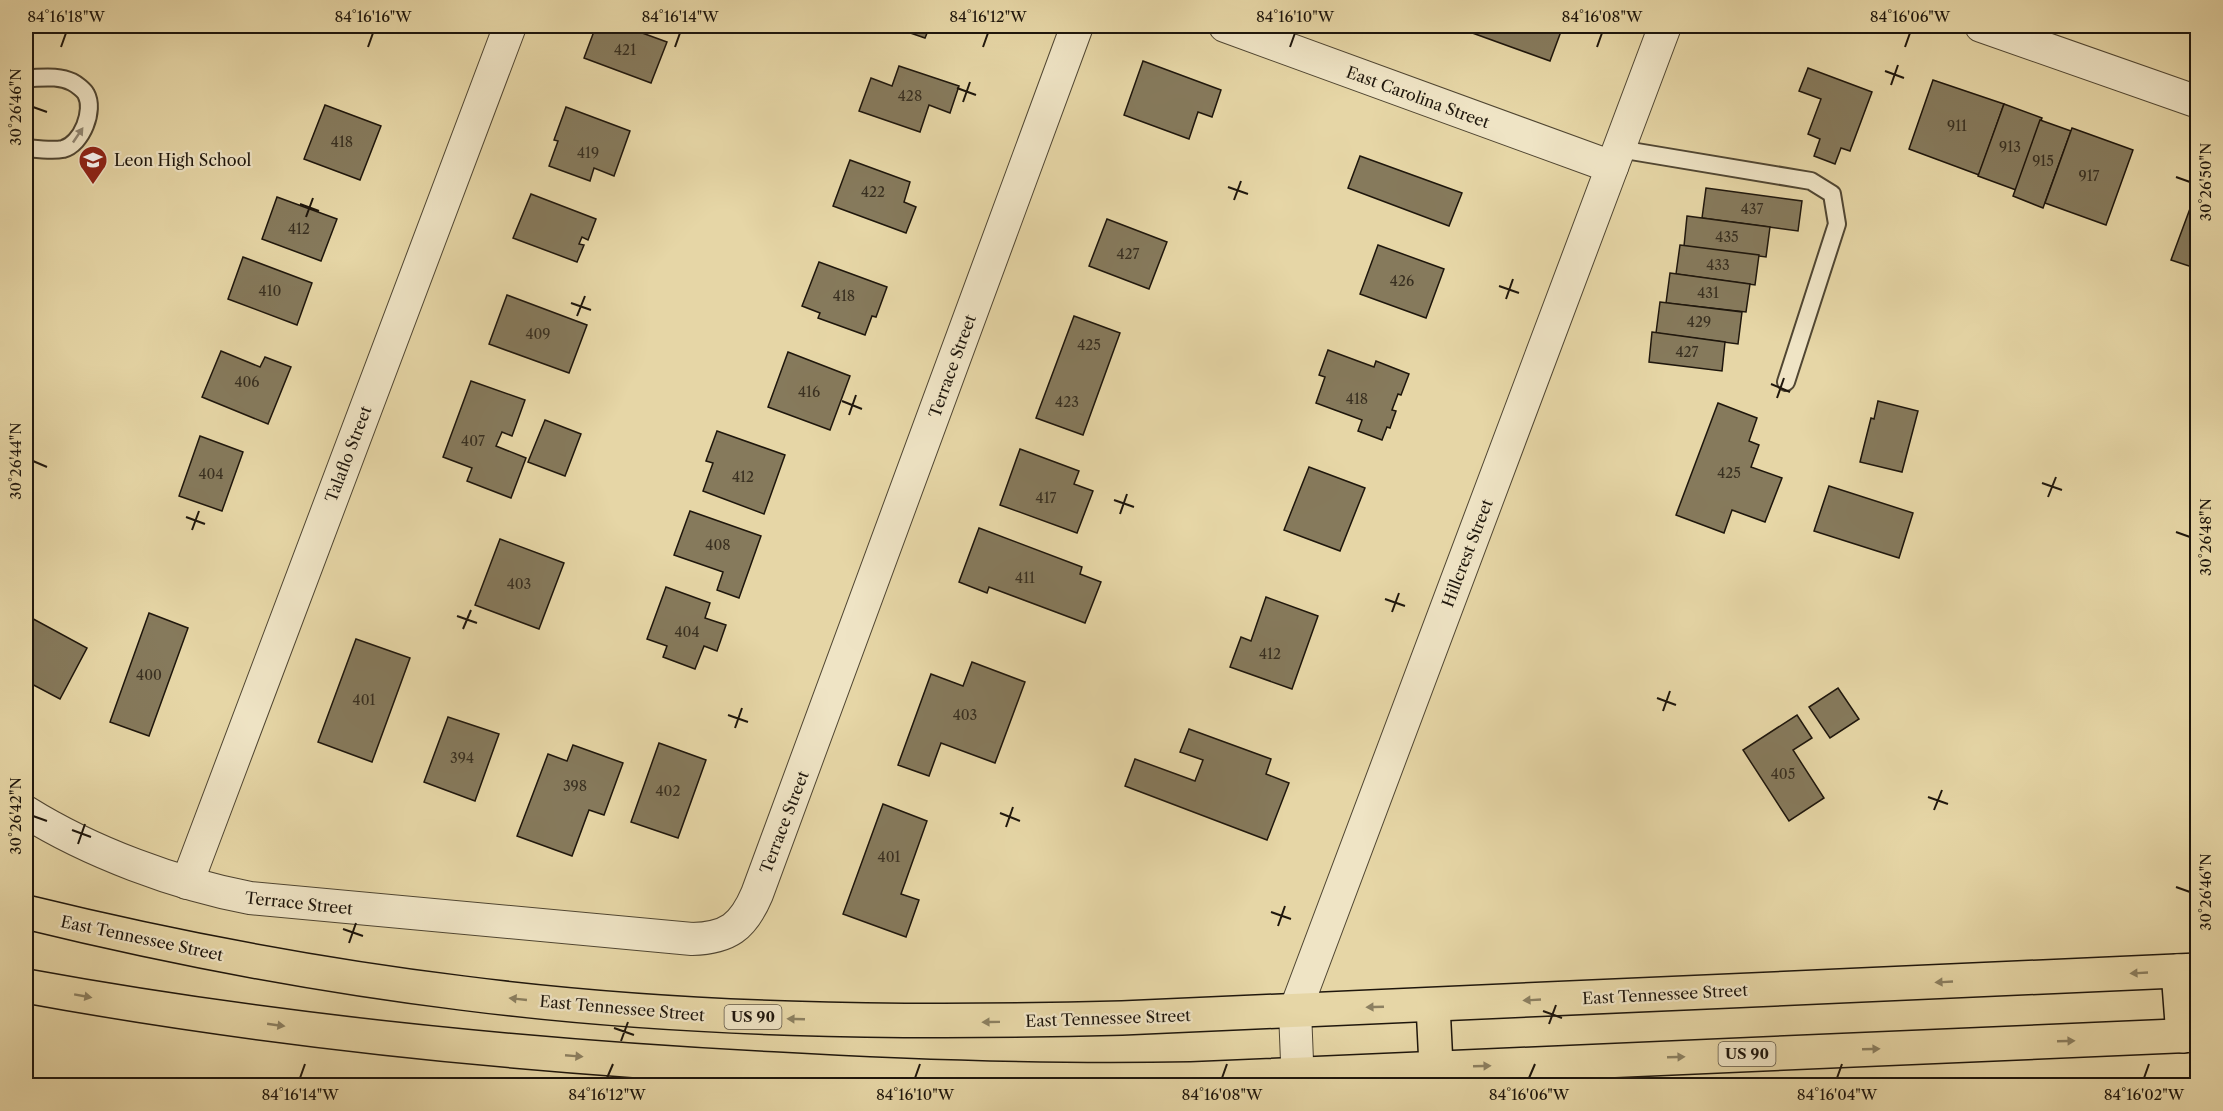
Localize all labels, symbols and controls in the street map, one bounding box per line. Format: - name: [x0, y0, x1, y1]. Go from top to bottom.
- text: 84°16'18"W: [27, 7, 105, 26]
- text: 84°16'16"W: [334, 7, 412, 26]
- text: 84°16'14"W: [641, 7, 719, 26]
- text: 84°16'12"W: [949, 7, 1027, 26]
- text: 84°16'10"W: [1256, 7, 1335, 26]
- text: 84°16'08"W: [1562, 7, 1643, 26]
- text: 84°16'06"W: [1870, 7, 1951, 26]
- house number: 421: [614, 41, 636, 59]
- street label: East Carolina Street: [1344, 62, 1493, 132]
- text: 30°26'46"N: [6, 68, 25, 146]
- house number: 428: [898, 87, 922, 105]
- house number: 911: [1947, 117, 1967, 135]
- one-way arrow: [72, 127, 83, 143]
- house number: 418: [331, 133, 353, 151]
- house number: 913: [1999, 138, 2021, 156]
- text: 30°26'50"N: [2196, 143, 2215, 221]
- school or university icon: Leon High School: [77, 144, 109, 186]
- house number: 419: [577, 144, 599, 162]
- place label: Leon High School: [114, 150, 251, 170]
- house number: 915: [2032, 152, 2054, 170]
- house number: 917: [2079, 167, 2100, 185]
- house number: 422: [861, 183, 885, 201]
- house number: 437: [1741, 200, 1763, 218]
- house number: 412: [288, 220, 310, 238]
- house number: 435: [1715, 228, 1739, 246]
- house number: 427: [1116, 245, 1140, 263]
- house number: 433: [1706, 256, 1730, 274]
- house number: 426: [1390, 272, 1414, 290]
- house number: 410: [259, 282, 282, 300]
- house number: 431: [1697, 284, 1719, 302]
- house number: 418: [833, 287, 855, 305]
- street label: Terrace Street: [924, 311, 980, 420]
- house number: 429: [1687, 313, 1711, 331]
- house number: 409: [525, 325, 551, 343]
- house number: 425: [1077, 336, 1101, 354]
- house number: 427: [1675, 343, 1699, 361]
- house number: 406: [234, 373, 260, 391]
- house number: 416: [798, 383, 820, 401]
- house number: 418: [1346, 390, 1368, 408]
- house number: 423: [1055, 393, 1079, 411]
- street label: Talaflo Street: [320, 403, 376, 505]
- text: 30°26'44"N: [6, 422, 25, 500]
- house number: 407: [461, 432, 485, 450]
- house number: 425: [1717, 464, 1741, 482]
- house number: 404: [198, 465, 224, 483]
- house number: 412: [732, 468, 754, 486]
- house number: 417: [1036, 489, 1057, 507]
- street label: Hillcrest Street: [1437, 496, 1497, 610]
- text: 30°26'48"N: [2196, 498, 2215, 576]
- house number: 408: [705, 536, 731, 554]
- house number: 411: [1015, 569, 1035, 587]
- house number: 403: [507, 575, 531, 593]
- house number: 404: [674, 623, 700, 641]
- house number: 412: [1259, 645, 1281, 663]
- house number: 400: [136, 666, 162, 684]
- house number: 401: [353, 691, 376, 709]
- house number: 403: [953, 706, 977, 724]
- house number: 394: [450, 749, 474, 767]
- house number: 405: [1771, 765, 1795, 783]
- street label: Terrace Street: [755, 768, 813, 876]
- text: 30°26'42"N: [6, 777, 25, 855]
- house number: 398: [563, 777, 587, 795]
- house number: 402: [655, 782, 681, 800]
- house number: 401: [878, 848, 901, 866]
- text: 30°26'46"N: [2196, 853, 2215, 931]
- street label: Terrace Street: [244, 887, 354, 919]
- street label: East Tennessee Street: [59, 911, 225, 965]
- one-way arrow: [2130, 968, 2149, 978]
- one-way arrow: [1935, 977, 1954, 986]
- street label: East Tennessee Street: [1582, 980, 1749, 1008]
- street label: East Tennessee Street: [539, 991, 706, 1025]
- one-way arrow: [74, 992, 93, 1001]
- one-way arrow: [509, 994, 528, 1004]
- one-way arrow: [1522, 996, 1541, 1005]
- one-way arrow: [1366, 1003, 1385, 1012]
- road number: US 90: [724, 1005, 782, 1029]
- street label: East Tennessee Street: [1025, 1005, 1191, 1031]
- one-way arrow: [787, 1014, 806, 1024]
- one-way arrow: [982, 1017, 1001, 1027]
- one-way arrow: [266, 1021, 285, 1030]
- one-way arrow: [2057, 1036, 2076, 1045]
- road number: US 90: [1718, 1042, 1776, 1066]
- one-way arrow: [1862, 1045, 1881, 1054]
- one-way arrow: [565, 1051, 584, 1061]
- one-way arrow: [1667, 1053, 1686, 1062]
- one-way arrow: [1472, 1061, 1491, 1070]
- text: 84°16'14"W: [261, 1085, 339, 1104]
- text: 84°16'12"W: [568, 1085, 646, 1104]
- text: 84°16'10"W: [876, 1085, 955, 1104]
- text: 84°16'08"W: [1182, 1085, 1263, 1104]
- text: 84°16'06"W: [1489, 1085, 1570, 1104]
- text: 84°16'04"W: [1797, 1085, 1878, 1104]
- text: 84°16'02"W: [2104, 1085, 2185, 1104]

